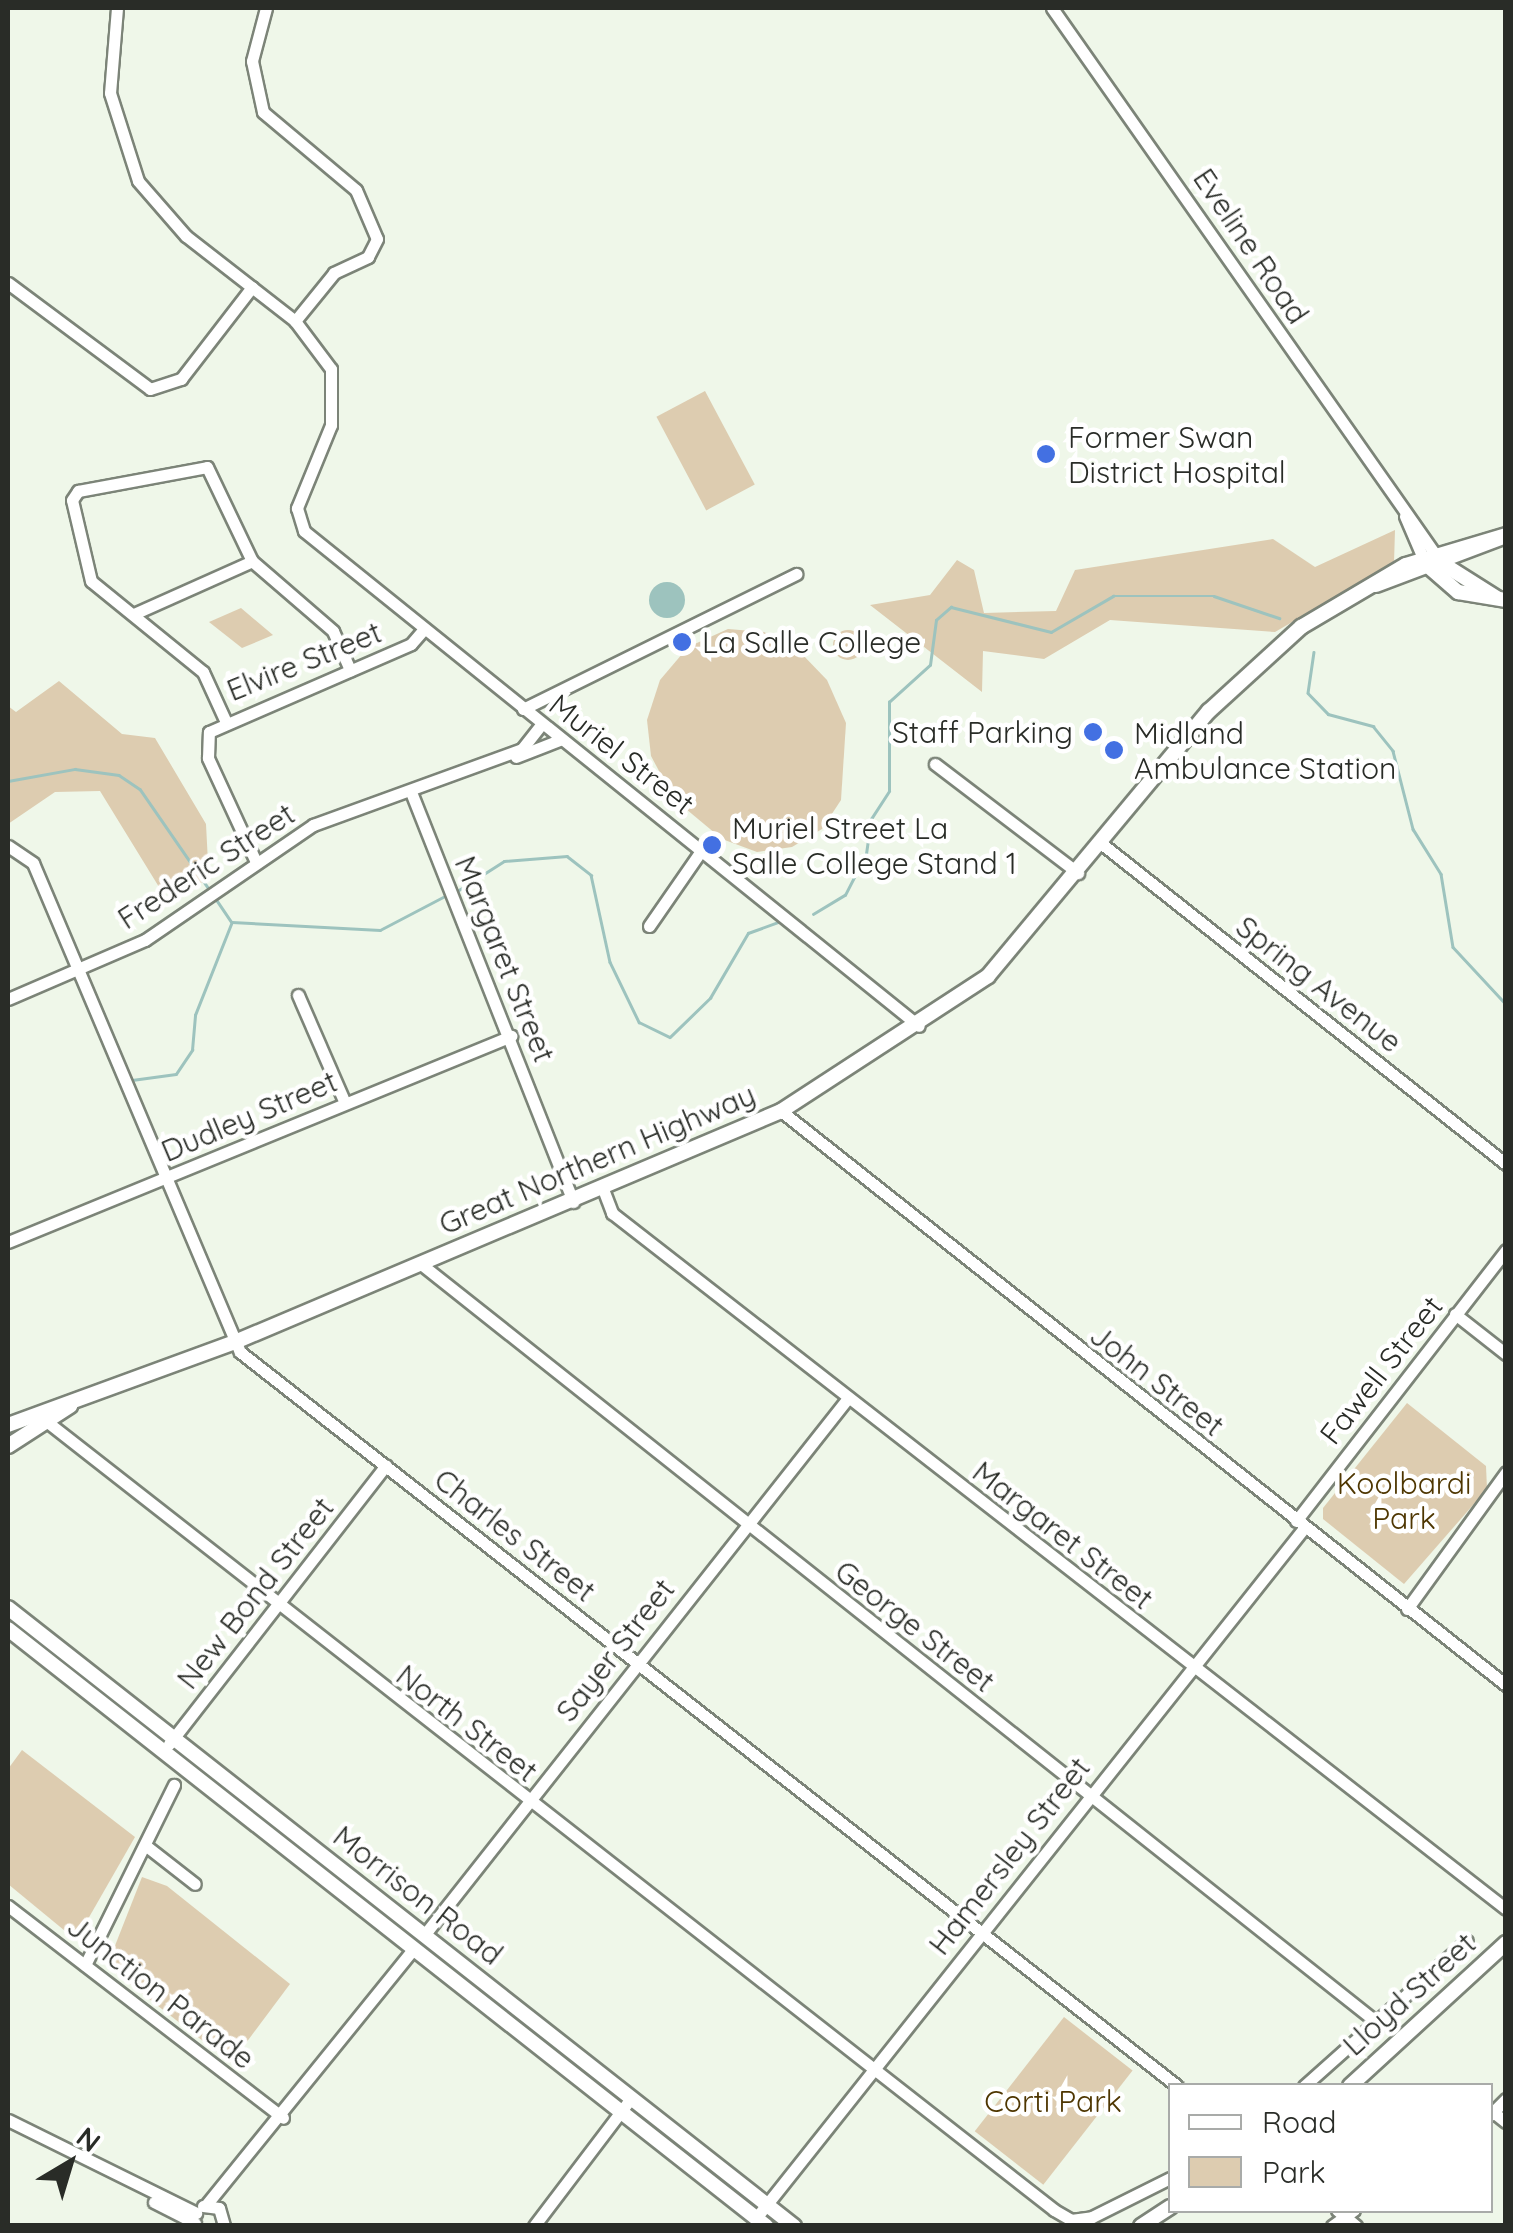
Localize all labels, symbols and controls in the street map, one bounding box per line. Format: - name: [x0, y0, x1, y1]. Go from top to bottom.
- street label: Eveline Road: [1186, 162, 1316, 330]
- place label: Former Swan District Hospital: [1068, 419, 1286, 490]
- marker: Former Swan District Hospital: [1033, 441, 1059, 467]
- street label: Elvire Street: [221, 614, 387, 708]
- place label: La Salle College: [702, 624, 921, 660]
- marker: La Salle College: [671, 631, 693, 653]
- street label: Muriel Street: [542, 686, 702, 822]
- place label: Staff Parking: [892, 714, 1073, 750]
- place label: Midland Ambulance Station: [1134, 715, 1396, 786]
- marker: Staff Parking: [1082, 721, 1104, 743]
- marker: Midland Ambulance Station: [1103, 739, 1125, 761]
- street label: Frederic Street: [111, 796, 301, 936]
- place label: Muriel Street La Salle College Stand 1: [732, 810, 1017, 880]
- marker: Muriel Street La Salle College Stand 1: [701, 834, 723, 856]
- street label: Margaret Street: [447, 851, 563, 1067]
- street label: Spring Avenue: [1229, 908, 1409, 1060]
- street label: Dudley Street: [156, 1063, 342, 1169]
- street label: Great Northern Highway: [434, 1076, 760, 1242]
- street label: Fawell Street: [1312, 1289, 1450, 1451]
- street label: John Street: [1083, 1317, 1231, 1443]
- street label: Margaret Street: [966, 1453, 1160, 1617]
- street label: Charles Street: [427, 1461, 603, 1609]
- park label: Koolbardi Park: [1337, 1465, 1471, 1536]
- street label: New Bond Street: [169, 1490, 341, 1696]
- street label: George Street: [828, 1553, 1002, 1699]
- street label: Sayer Street: [548, 1572, 682, 1728]
- street label: North Street: [389, 1657, 545, 1789]
- street label: Hamersley Street: [921, 1750, 1097, 1962]
- street label: Morrison Road: [326, 1818, 510, 1972]
- street label: Junction Parade: [60, 1908, 262, 2076]
- street label: Lloyd Street: [1335, 1925, 1483, 2063]
- park label: Corti Park: [984, 2083, 1122, 2119]
- legend: [1168, 2083, 1493, 2213]
- text: Road: [1262, 2103, 1336, 2141]
- north arrow: [20, 2113, 120, 2213]
- text: N: [70, 2119, 108, 2159]
- text: Park: [1262, 2153, 1326, 2191]

